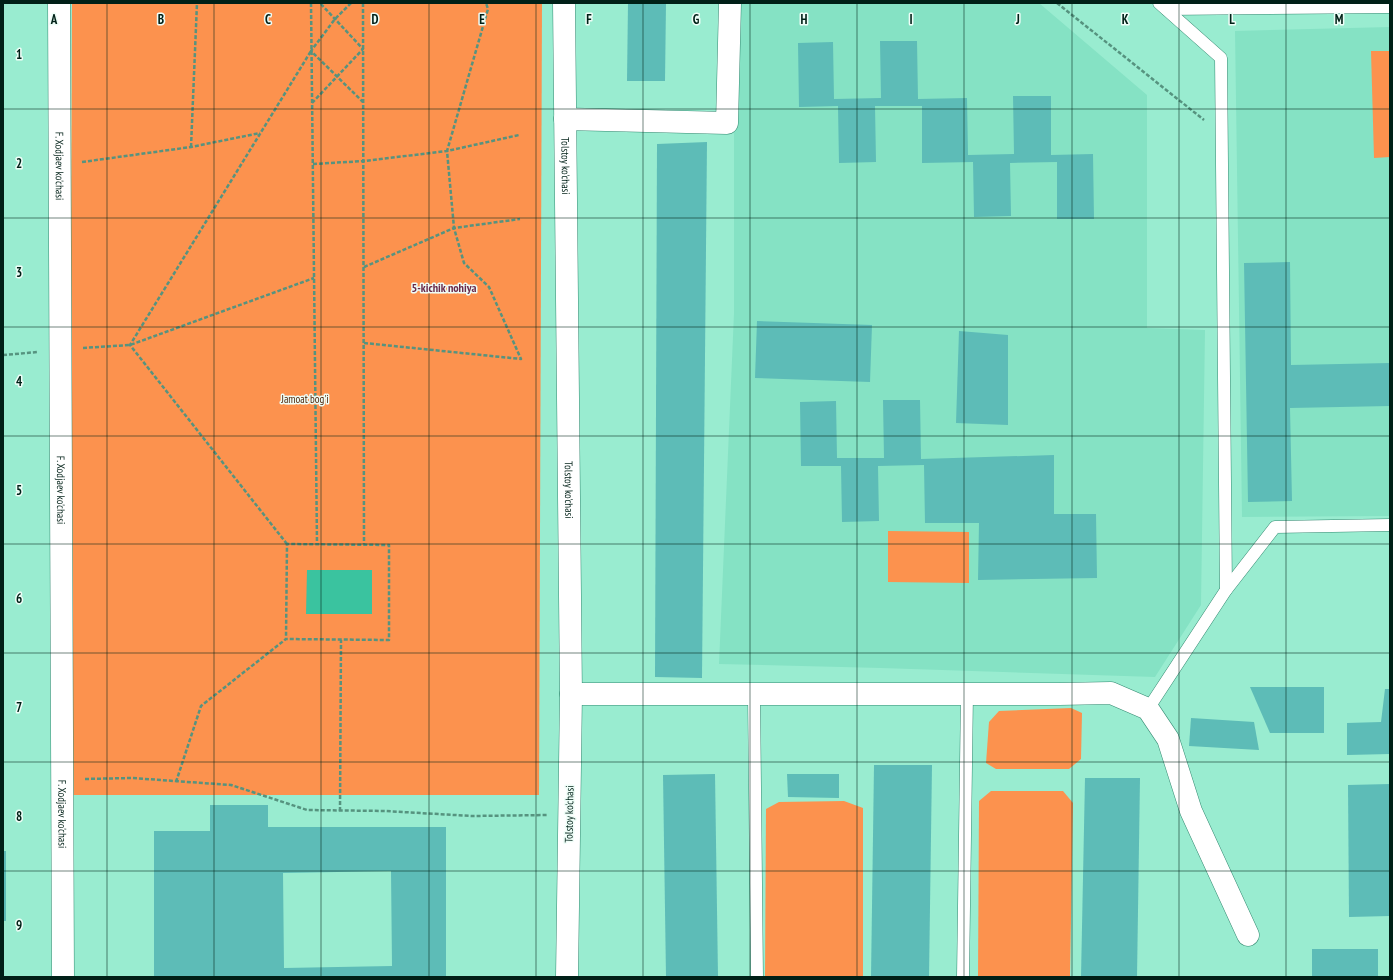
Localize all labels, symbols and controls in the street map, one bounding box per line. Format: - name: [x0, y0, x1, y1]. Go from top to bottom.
- text: A: [50, 11, 58, 28]
- text: B: [158, 11, 164, 28]
- text: C: [265, 11, 271, 28]
- text: D: [372, 11, 379, 28]
- text: E: [479, 11, 485, 28]
- text: F: [586, 11, 592, 28]
- text: G: [693, 11, 700, 28]
- text: H: [801, 11, 808, 28]
- text: I: [909, 11, 913, 28]
- text: J: [1015, 11, 1020, 28]
- text: K: [1122, 11, 1129, 28]
- text: L: [1229, 11, 1235, 28]
- text: M: [1335, 11, 1344, 28]
- text: 1: [16, 46, 22, 63]
- street label: F. Xodjaev ko'chasi: [53, 132, 67, 200]
- street label: Tolstoy ko'chasi: [558, 137, 573, 195]
- text: 2: [16, 155, 22, 172]
- text: 3: [16, 264, 22, 281]
- district label: 5-kichik nohiya: [412, 280, 477, 295]
- text: 4: [16, 373, 23, 390]
- park label: Jamoat bog'i: [280, 392, 329, 406]
- street label: F. Xodjaev ko'chasi: [54, 456, 68, 524]
- street label: Tolstoy ko'chasi: [562, 461, 576, 519]
- text: 5: [16, 482, 22, 499]
- text: 6: [16, 590, 22, 607]
- text: 7: [16, 699, 22, 716]
- street label: F. Xodjaev ko'chasi: [55, 780, 69, 848]
- street label: Tolstoy ko'chasi: [562, 785, 576, 843]
- text: 8: [16, 808, 22, 825]
- text: 9: [16, 917, 22, 934]

